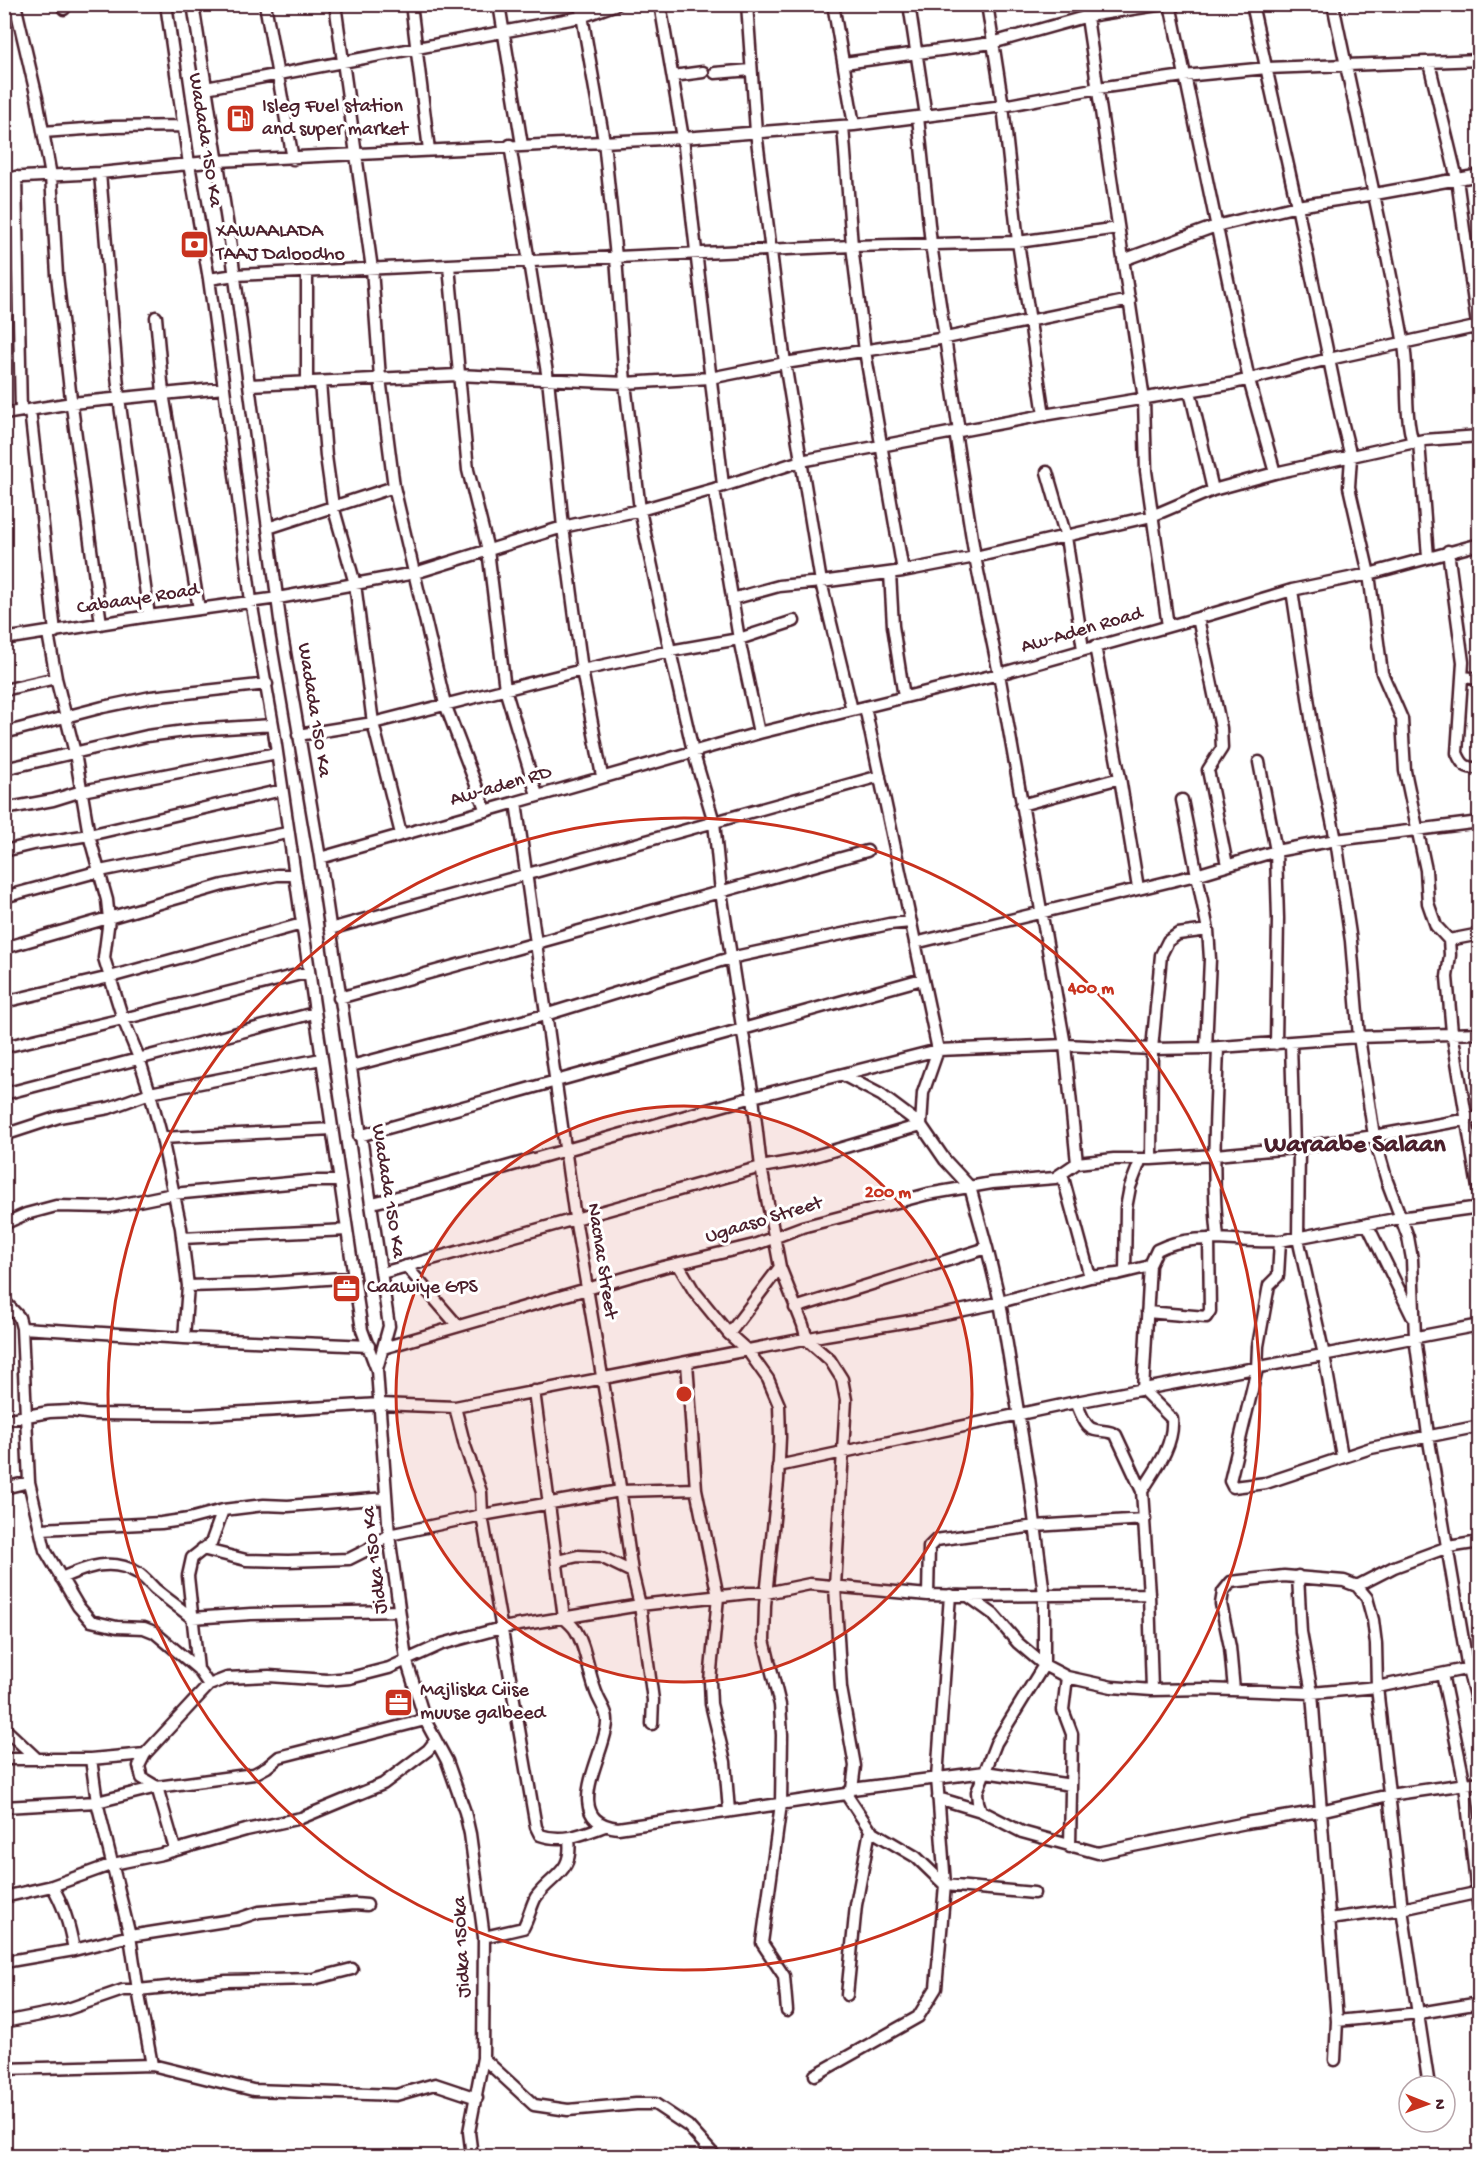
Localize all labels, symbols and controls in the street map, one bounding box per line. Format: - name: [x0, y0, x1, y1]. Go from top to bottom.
- street label: Wadada 150 Ka: [182, 71, 226, 209]
- place label: Isleg Fuel station and super market: [262, 96, 409, 142]
- fuel station icon: Isleg Fuel station and super market: [225, 103, 257, 135]
- place label: XAWAALADA TAAJ Daloodho: [215, 221, 345, 267]
- bank icon: XAWAALADA TAAJ Daloodho: [179, 228, 211, 260]
- street label: Cabaaye Road: [75, 579, 203, 621]
- street label: Aw-Aden Road: [1019, 602, 1148, 659]
- street label: Wadada 150 Ka: [291, 641, 335, 779]
- street label: Aw-aden RD: [448, 761, 555, 812]
- text: 400 m: [1067, 979, 1114, 1000]
- street label: Wadada 150 Ka: [365, 1122, 409, 1260]
- district label: Waraabe Salaan: [1263, 1131, 1446, 1162]
- text: 200 m: [865, 1183, 911, 1204]
- street label: Ugaaso Street: [703, 1192, 827, 1250]
- street label: Nacnac Street: [581, 1202, 622, 1322]
- office icon: Caawiye GPS: [330, 1272, 362, 1304]
- place label: Caawiye GPS: [367, 1277, 478, 1300]
- centre of rings: [674, 1384, 694, 1404]
- street label: Jidka 150 Ka: [358, 1504, 394, 1615]
- place label: Majliska Ciise muuse galbeed: [420, 1680, 547, 1726]
- office icon: Majliska Ciise muuse galbeed: [383, 1687, 415, 1719]
- street label: Jidka 150ka: [449, 1895, 477, 1998]
- north arrow: [1397, 2074, 1457, 2134]
- text: N: [1429, 2099, 1448, 2110]

